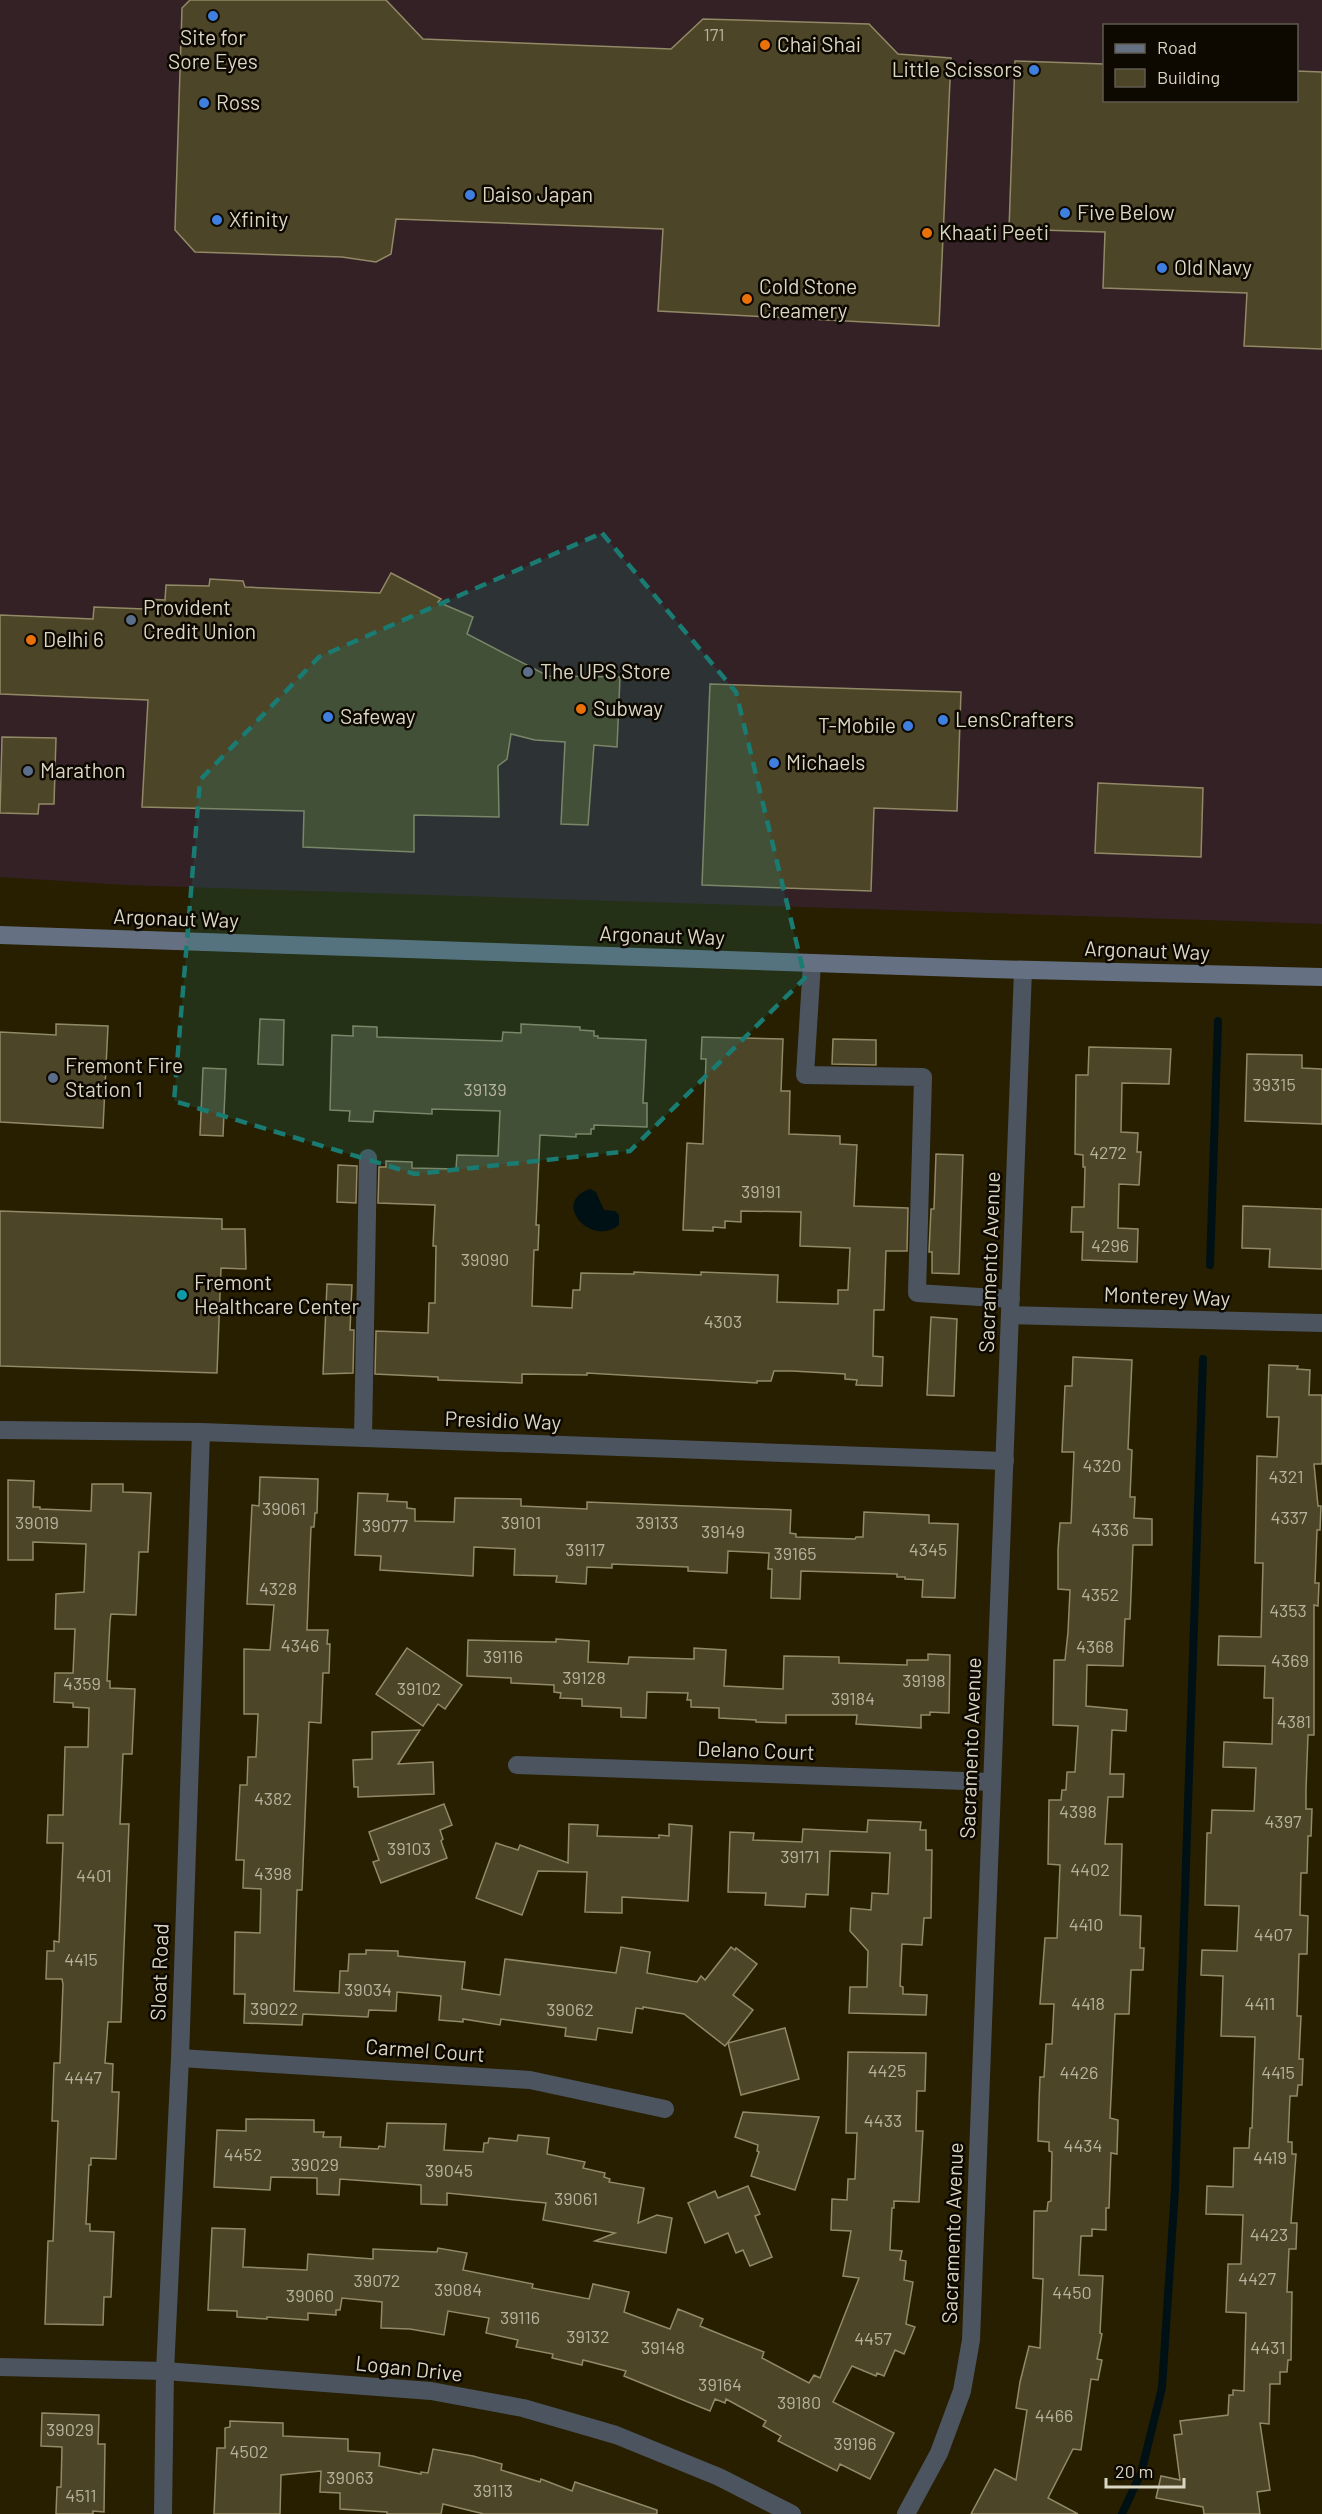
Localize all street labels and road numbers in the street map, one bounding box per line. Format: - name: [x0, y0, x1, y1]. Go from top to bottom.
- street label: Argonaut Way: [113, 903, 240, 932]
- street label: Argonaut Way: [599, 920, 726, 949]
- street label: Argonaut Way: [1084, 935, 1211, 964]
- street label: Sacramento Avenue: [973, 1171, 1004, 1353]
- street label: Monterey Way: [1103, 1281, 1231, 1310]
- street label: Presidio Way: [444, 1405, 562, 1434]
- street label: Sacramento Avenue: [954, 1657, 985, 1839]
- street label: Delano Court: [697, 1735, 815, 1764]
- street label: Sloat Road: [144, 1923, 173, 2021]
- street label: Carmel Court: [365, 2033, 486, 2066]
- street label: Sacramento Avenue: [936, 2142, 967, 2324]
- street label: Logan Drive: [354, 2349, 464, 2386]

